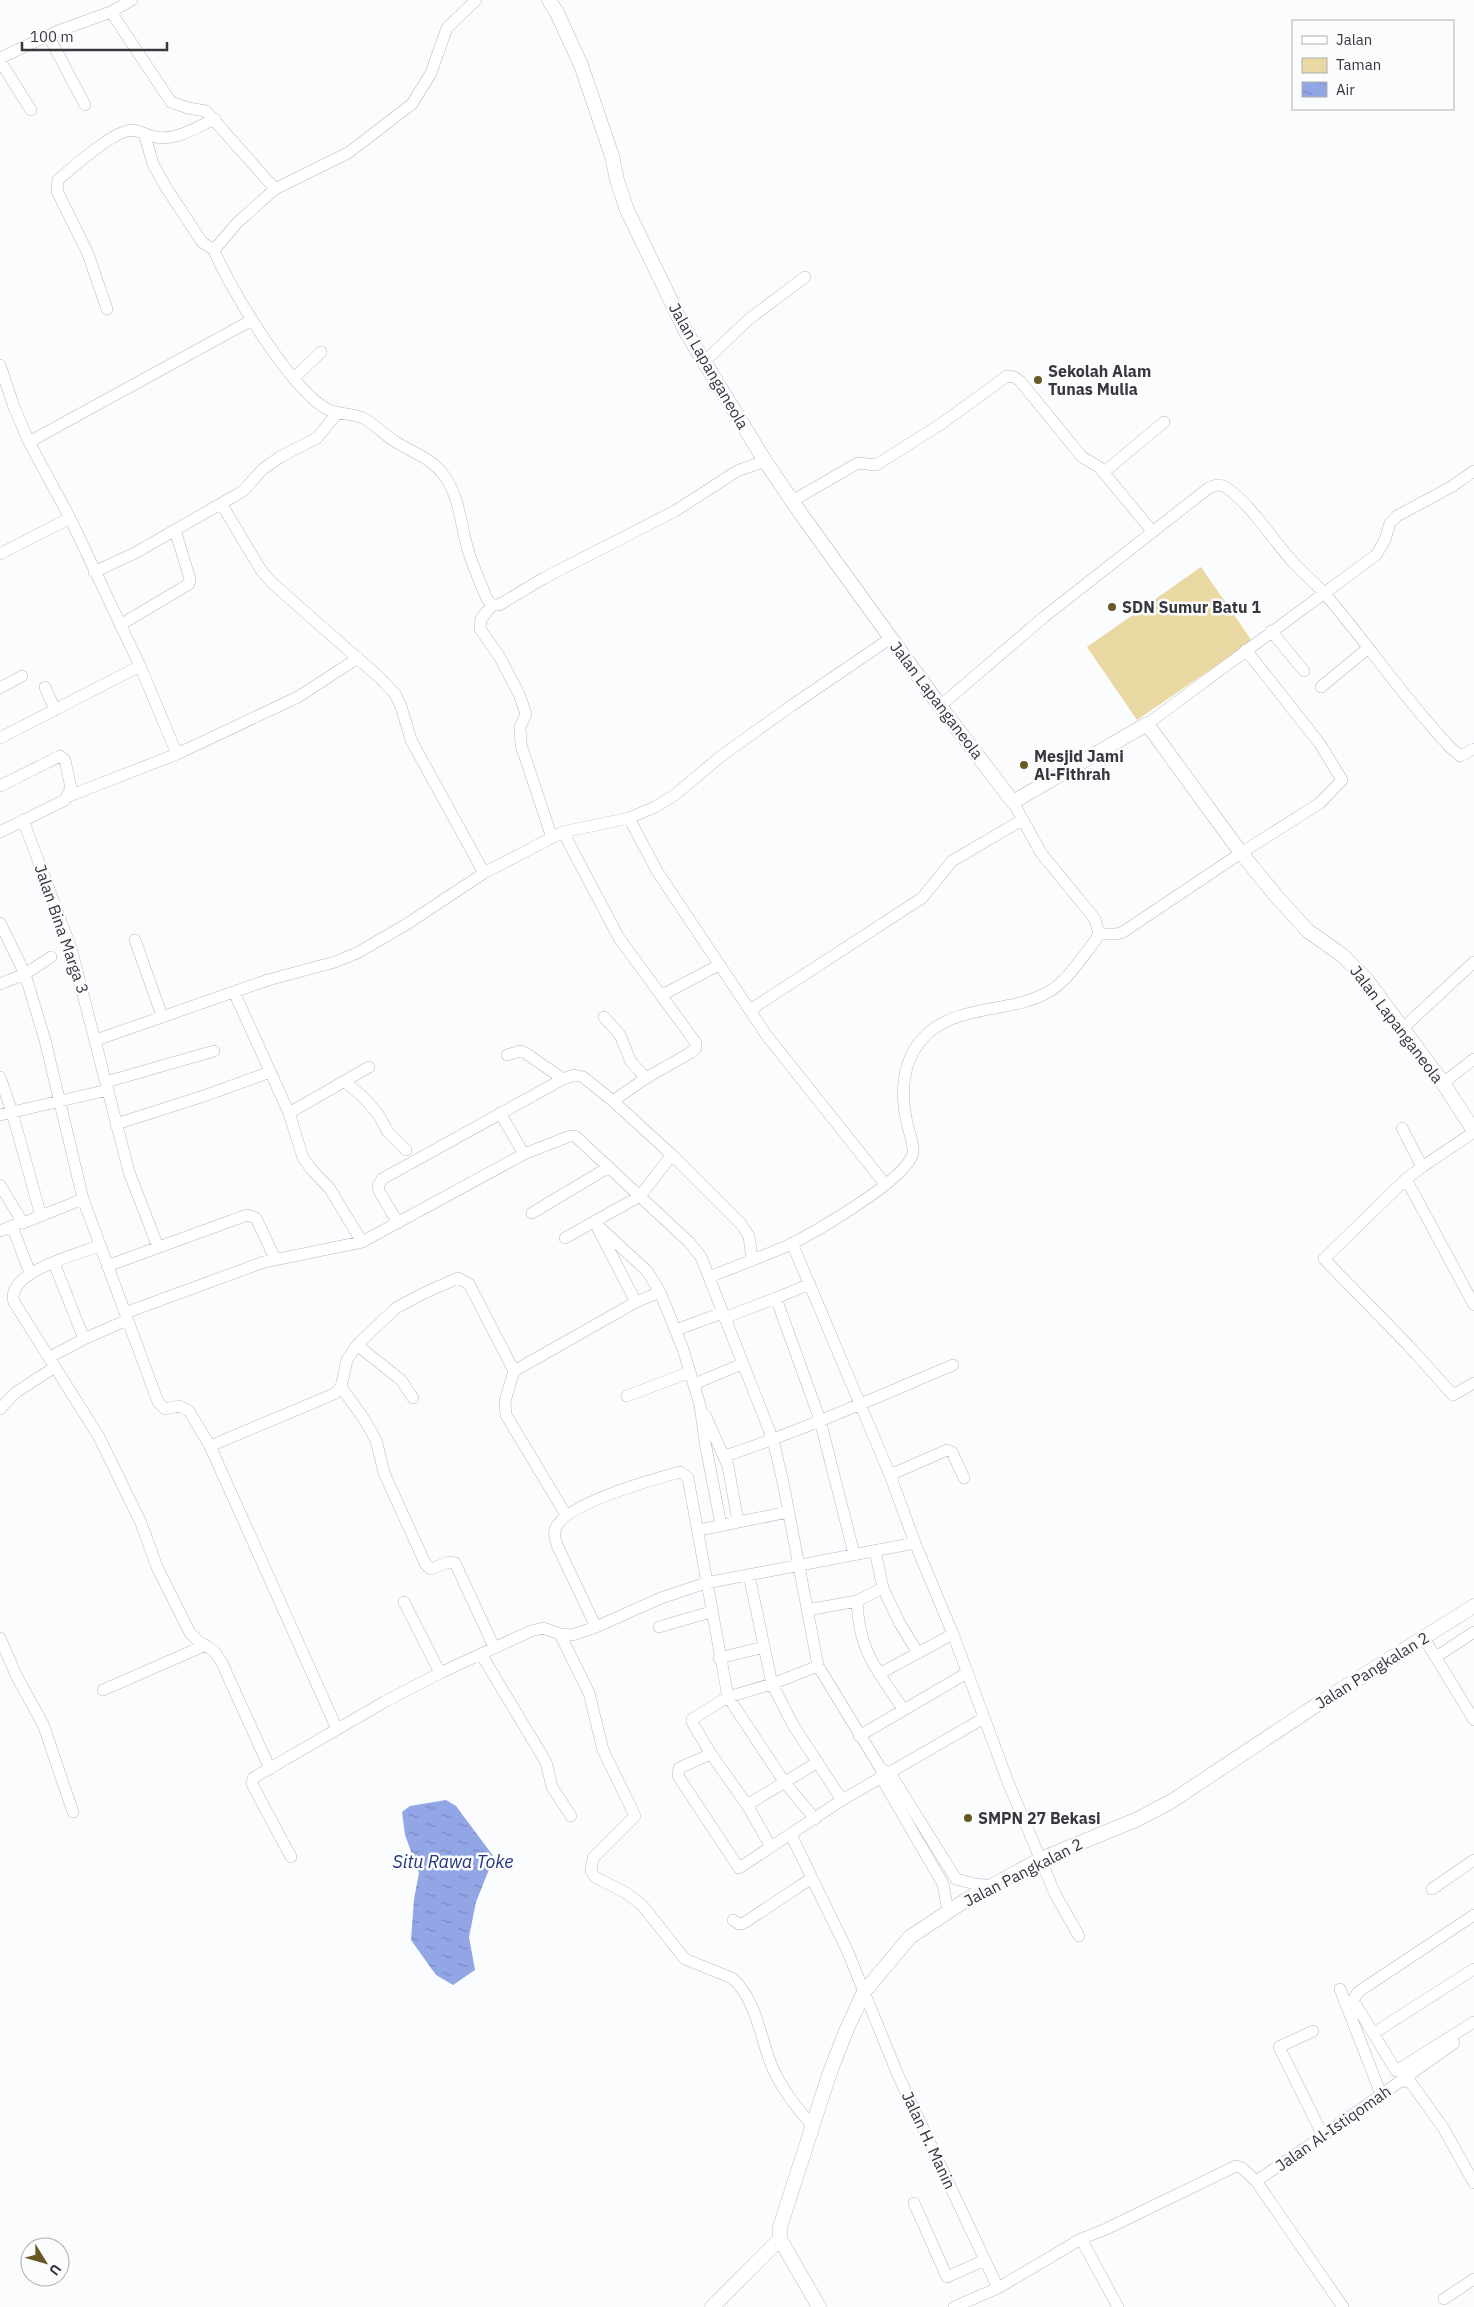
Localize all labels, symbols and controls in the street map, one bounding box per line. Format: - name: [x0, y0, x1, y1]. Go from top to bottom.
- scale bar: [22, 20, 168, 52]
- legend: [1292, 20, 1454, 110]
- text: 100 m: [30, 27, 74, 46]
- text: Jalan: [1336, 30, 1372, 49]
- text: Taman: [1336, 55, 1381, 74]
- text: Air: [1336, 80, 1355, 99]
- street label: Jalan Lapanganeola: [665, 299, 754, 433]
- place label: Sekolah Alam Tunas Mulia: [1048, 361, 1151, 399]
- marker: Sekolah Alam Tunas Mulia: [1032, 374, 1044, 386]
- place label: SDN Sumur Batu 1: [1122, 597, 1261, 617]
- marker: SDN Sumur Batu 1: [1106, 601, 1118, 613]
- street label: Jalan Lapanganeola: [886, 637, 988, 763]
- place label: Mesjid Jami Al-Fithrah: [1034, 746, 1124, 784]
- marker: Mesjid Jami Al-Fithrah: [1018, 759, 1030, 771]
- street label: Jalan Bina Marga 3: [30, 862, 94, 996]
- street label: Jalan Lapanganeola: [1346, 961, 1448, 1087]
- street label: Jalan Pangkalan 2: [1311, 1627, 1433, 1713]
- place label: SMPN 27 Bekasi: [978, 1808, 1101, 1828]
- marker: SMPN 27 Bekasi: [962, 1812, 974, 1824]
- street label: Jalan Pangkalan 2: [960, 1834, 1086, 1910]
- water label: Situ Rawa Toke: [392, 1850, 514, 1873]
- street label: Jalan Al-Istiqomah: [1271, 2081, 1395, 2175]
- street label: Jalan H. Manin: [898, 2088, 960, 2192]
- north arrow: [20, 2237, 70, 2287]
- text: U: [45, 2261, 65, 2279]

